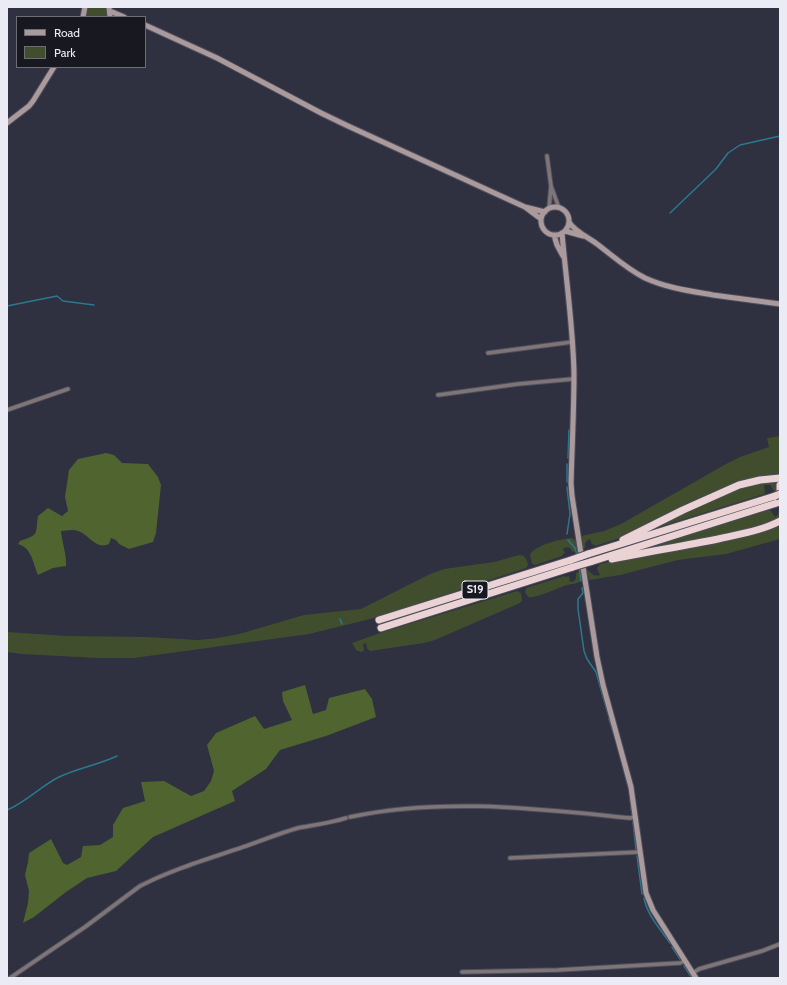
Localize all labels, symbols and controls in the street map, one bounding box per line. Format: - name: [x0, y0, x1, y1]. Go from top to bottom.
- legend: [16, 16, 146, 68]
- text: Road: [54, 25, 80, 40]
- text: Park: [54, 45, 76, 60]
- road number: S19: [462, 581, 488, 599]

